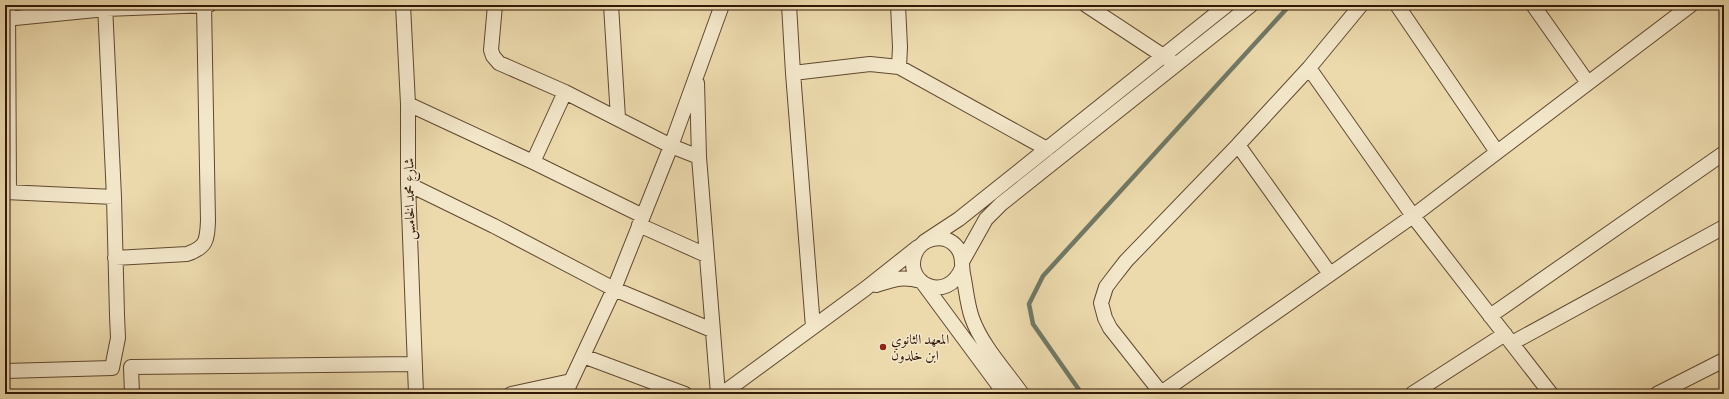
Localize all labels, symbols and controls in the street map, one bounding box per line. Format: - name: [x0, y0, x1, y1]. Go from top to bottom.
- street label: شارع محمد الخامس: [399, 158, 422, 240]
- place label: المعهد الثانوي ابن خلدون: [891, 330, 949, 365]
- marker: المعهد الثانوي ابن خلدون: [878, 342, 888, 352]

